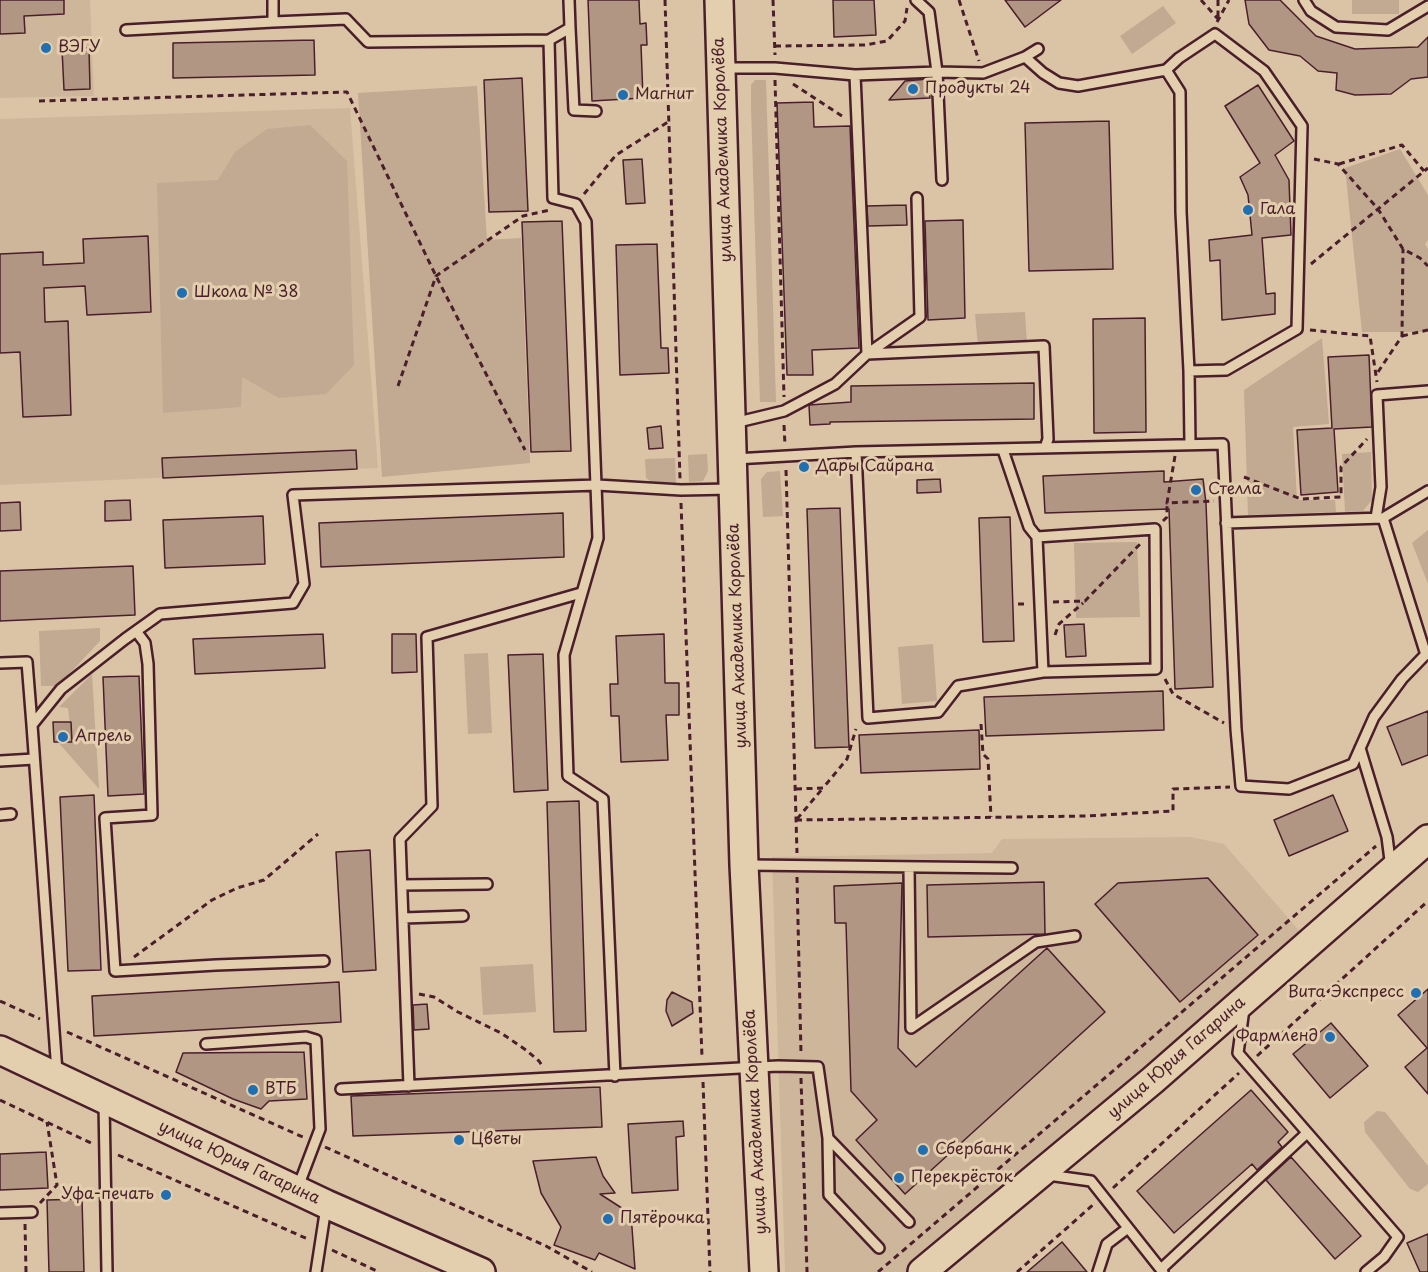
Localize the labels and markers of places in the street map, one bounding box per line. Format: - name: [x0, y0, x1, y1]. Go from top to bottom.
- place label: ВЭГУ: [58, 38, 100, 58]
- marker: ВЭГУ: [39, 41, 53, 55]
- place label: Продукты 24: [925, 79, 1031, 99]
- marker: Продукты 24: [906, 82, 920, 96]
- place label: Магнит: [635, 85, 694, 105]
- marker: Магнит: [616, 88, 630, 102]
- place label: Гала: [1260, 200, 1295, 220]
- marker: Гала: [1241, 203, 1255, 217]
- place label: Школа № 38: [194, 283, 298, 303]
- marker: Школа № 38: [175, 286, 189, 300]
- place label: Дары Сайрана: [816, 457, 934, 477]
- marker: Дары Сайрана: [797, 460, 811, 474]
- place label: Стелла: [1208, 480, 1262, 500]
- marker: Стелла: [1189, 483, 1203, 497]
- place label: Апрель: [75, 727, 131, 747]
- marker: Апрель: [56, 730, 70, 744]
- place label: Вита Экспресс: [1288, 983, 1404, 1003]
- marker: Вита Экспресс: [1409, 986, 1423, 1000]
- place label: Фармленд: [1236, 1027, 1318, 1047]
- marker: Фармленд: [1323, 1030, 1337, 1044]
- place label: ВТБ: [265, 1080, 296, 1100]
- marker: ВТБ: [246, 1083, 260, 1097]
- place label: Цветы: [471, 1130, 522, 1150]
- marker: Цветы: [452, 1133, 466, 1147]
- place label: Сбербанк: [935, 1140, 1012, 1160]
- marker: Сбербанк: [916, 1143, 930, 1157]
- place label: Перекрёсток: [911, 1168, 1013, 1188]
- marker: Перекрёсток: [892, 1171, 906, 1185]
- place label: Уфа-печать: [61, 1185, 154, 1205]
- marker: Уфа-печать: [159, 1188, 173, 1202]
- place label: Пятёрочка: [620, 1209, 705, 1229]
- marker: Пятёрочка: [601, 1212, 615, 1226]

